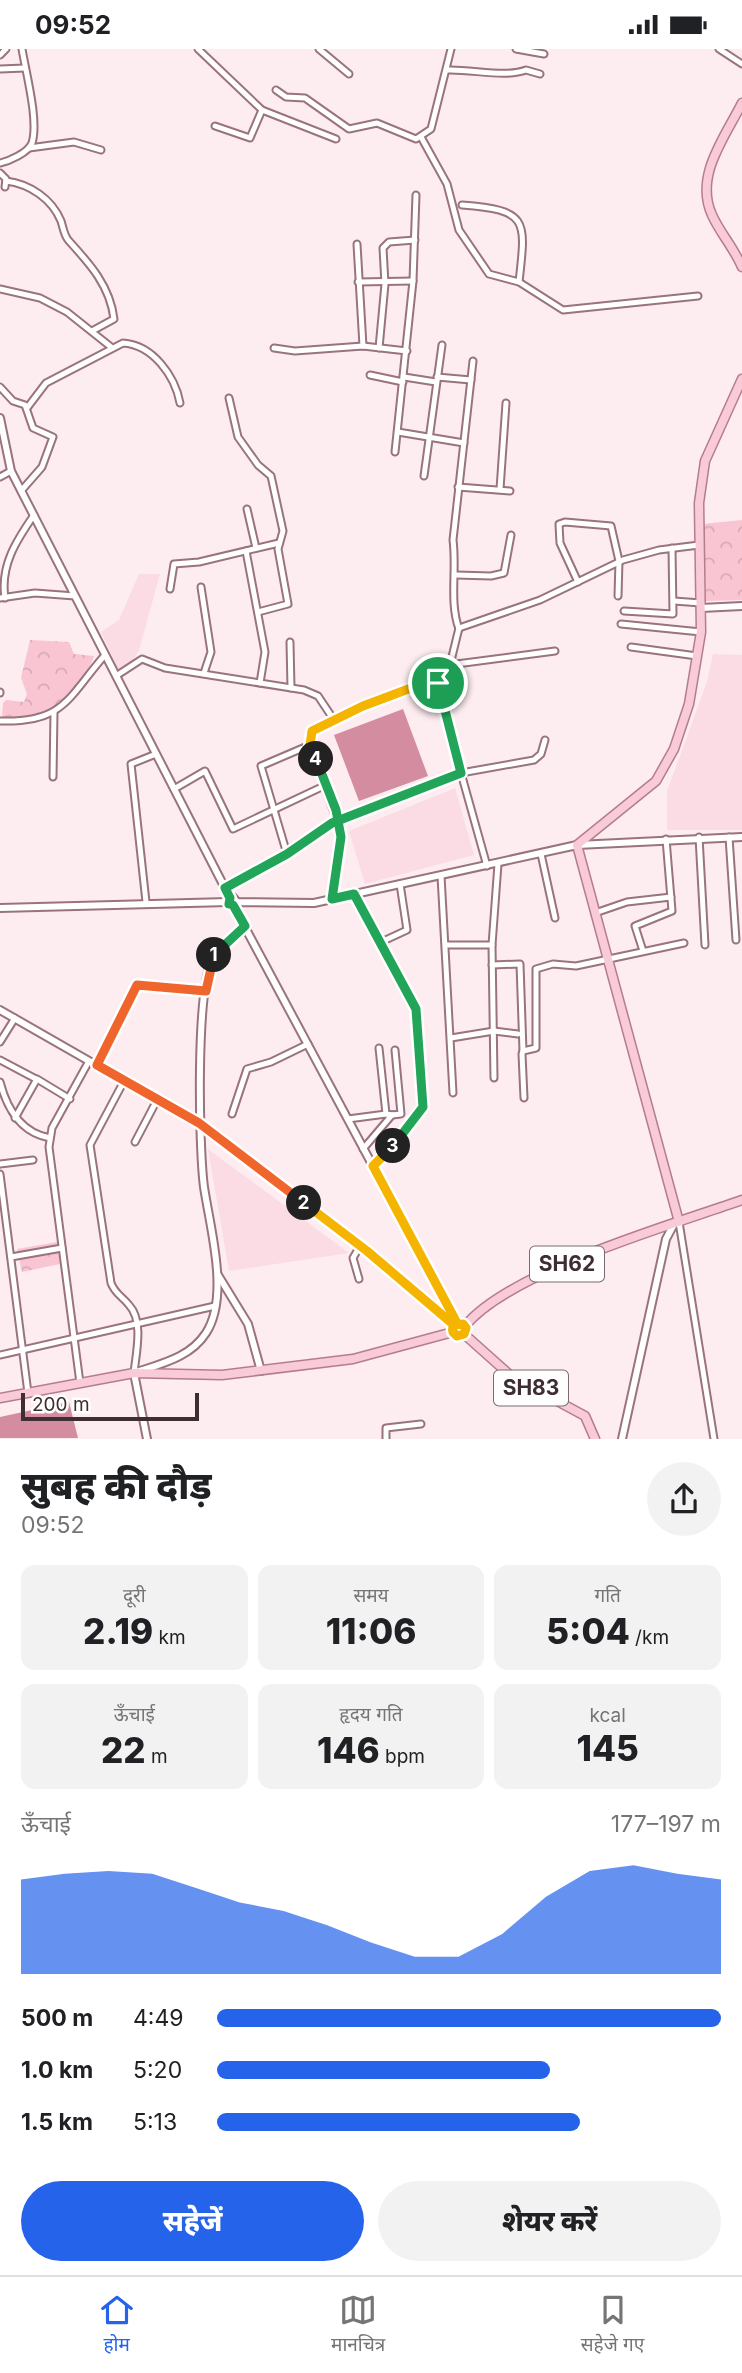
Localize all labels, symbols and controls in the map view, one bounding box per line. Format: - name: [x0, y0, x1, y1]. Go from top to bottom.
- text: 09:52: [35, 9, 111, 40]
- pin: [408, 653, 468, 713]
- icon: arrive: [419, 664, 457, 702]
- pin: 4: [298, 741, 334, 777]
- text: 4: [309, 747, 322, 770]
- pin: 1: [196, 937, 232, 972]
- text: 1: [209, 943, 218, 966]
- pin: 3: [376, 1129, 410, 1163]
- text: 3: [386, 1134, 399, 1157]
- pin: 2: [286, 1185, 322, 1221]
- text: 2: [298, 1191, 309, 1214]
- road number: SH62: [530, 1247, 604, 1281]
- road number: SH83: [494, 1371, 568, 1405]
- scale bar: [21, 1389, 200, 1421]
- text: 200 m: [32, 1393, 90, 1416]
- text: सुबह की दौड़: [21, 1462, 212, 1508]
- button: share: [647, 1462, 721, 1536]
- text: 09:52: [21, 1511, 84, 1539]
- text: दूरी: [123, 1584, 146, 1607]
- text: समय: [353, 1584, 389, 1607]
- text: गति: [594, 1584, 621, 1607]
- text: 2.19: [83, 1610, 153, 1652]
- text: 11:06: [326, 1610, 416, 1652]
- text: 5:04: [546, 1610, 630, 1652]
- text: km: [153, 1626, 186, 1649]
- text: /km: [630, 1626, 669, 1649]
- text: ऊँचाई: [114, 1703, 155, 1726]
- text: हृदय गति: [339, 1703, 403, 1726]
- text: kcal: [590, 1704, 626, 1727]
- text: 145: [576, 1727, 639, 1769]
- text: 22: [101, 1729, 146, 1771]
- text: 146: [317, 1729, 380, 1771]
- text: m: [146, 1745, 168, 1768]
- text: bpm: [380, 1745, 425, 1768]
- text: ऊँचाई: [21, 1810, 71, 1838]
- text: 177–197 m: [611, 1810, 721, 1838]
- text: 500 m: [21, 2004, 93, 2032]
- text: 4:49: [133, 2004, 184, 2032]
- text: 1.0 km: [21, 2056, 93, 2084]
- text: 5:20: [133, 2056, 182, 2084]
- text: 1.5 km: [21, 2108, 93, 2136]
- text: 5:13: [133, 2108, 177, 2136]
- button: सहेजें: [21, 2181, 364, 2261]
- button: शेयर करें: [378, 2181, 721, 2261]
- tab: होम: [98, 2291, 136, 2359]
- tab: मानचित्र: [331, 2291, 385, 2359]
- tab: सहेजे गए: [581, 2291, 644, 2359]

